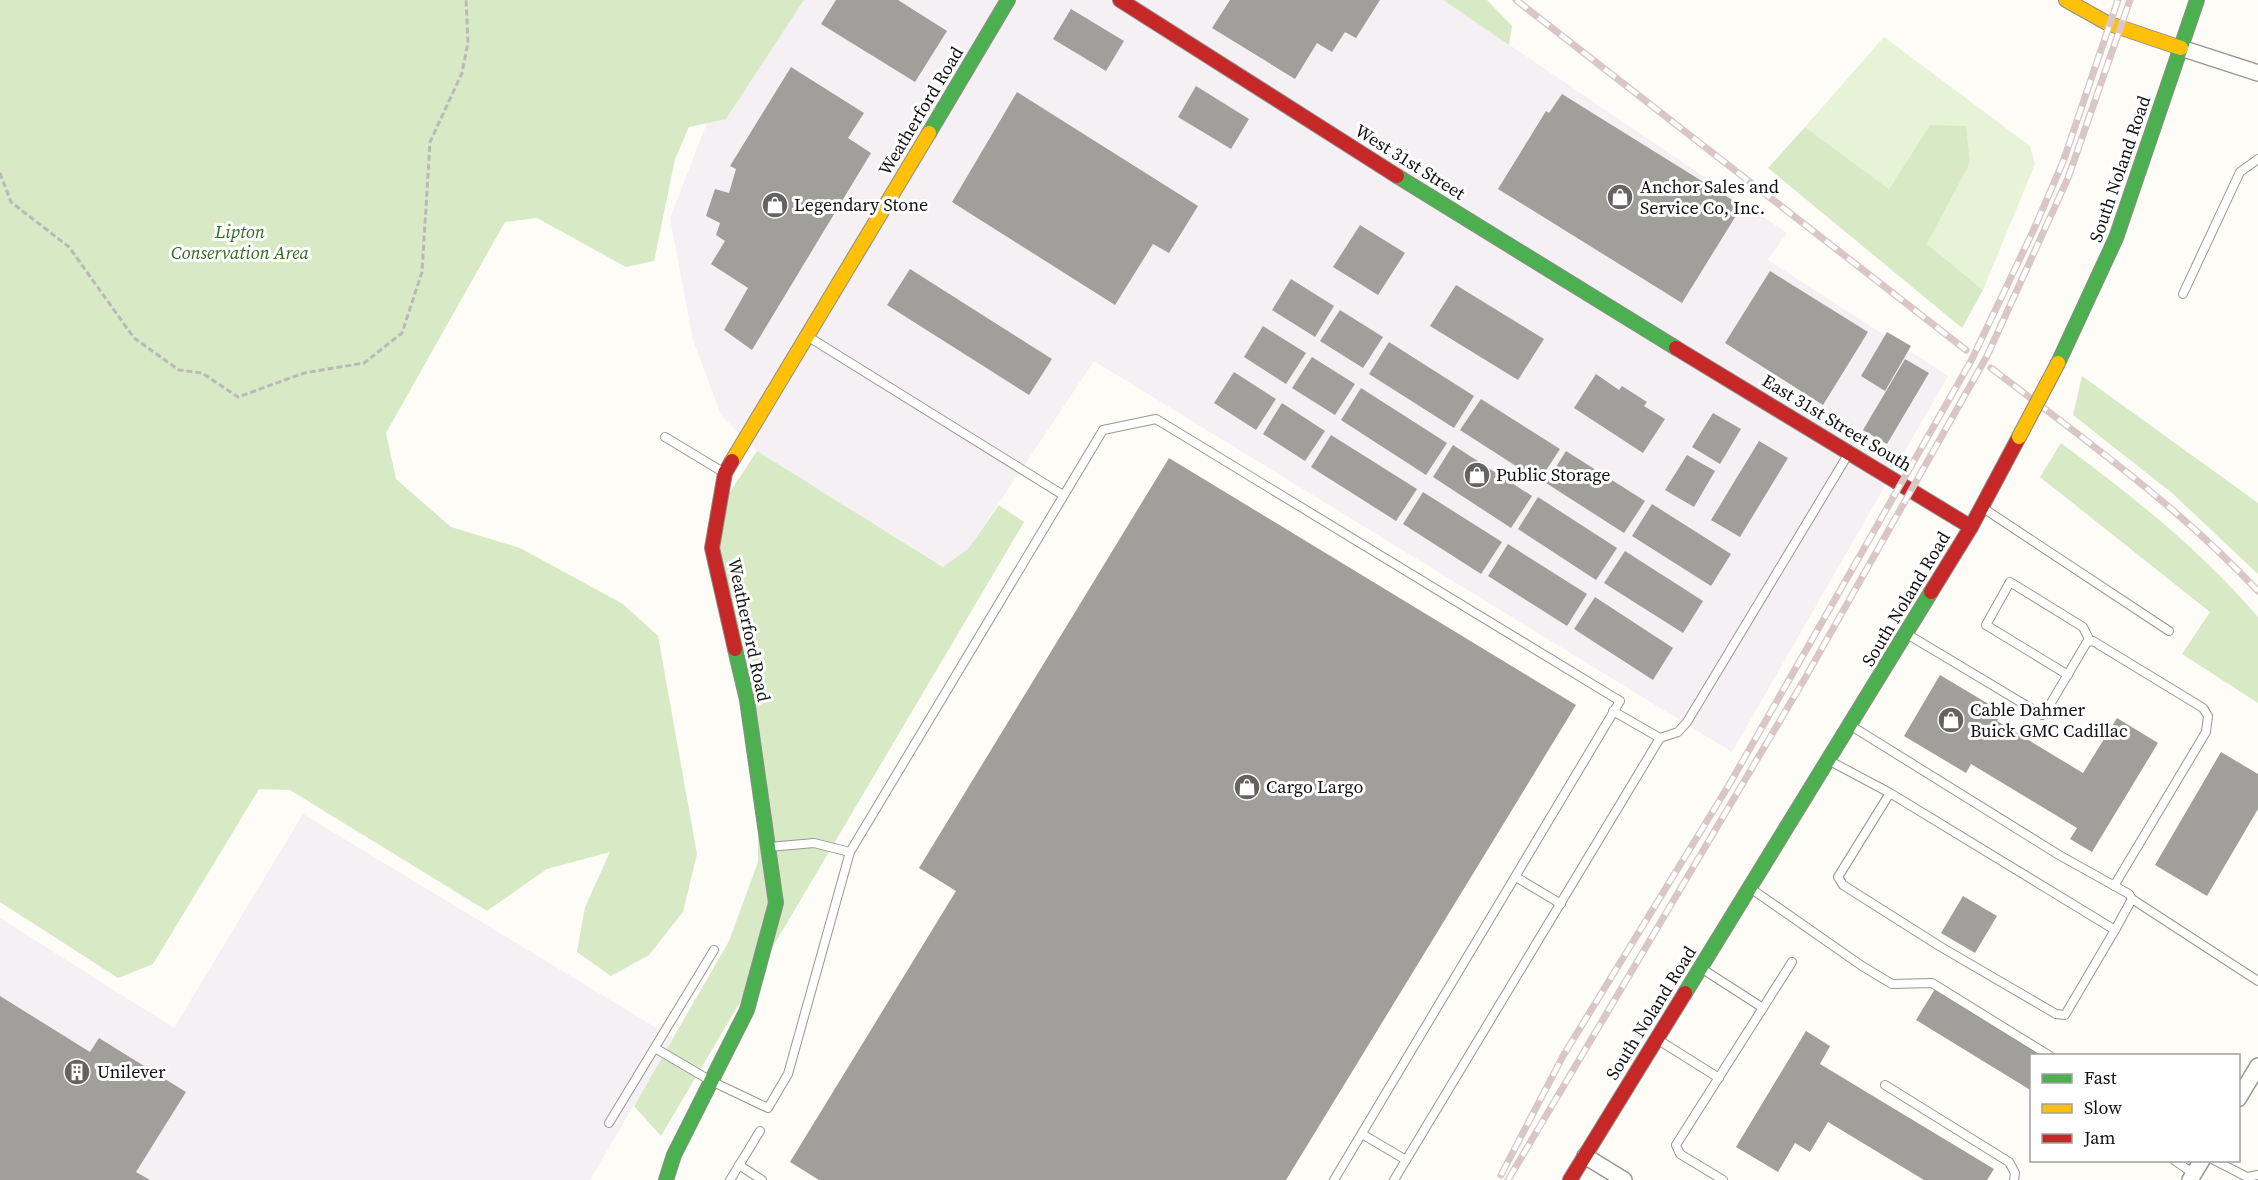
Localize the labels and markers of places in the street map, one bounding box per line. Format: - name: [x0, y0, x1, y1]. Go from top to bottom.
- place label: Anchor Sales and Service Co, Inc.: [1640, 174, 1779, 220]
- shop icon: Anchor Sales and Service Co, Inc.: [1605, 182, 1635, 212]
- shop icon: Legendary Stone: [760, 190, 790, 220]
- place label: Legendary Stone: [794, 192, 928, 217]
- shop icon: Public Storage: [1462, 460, 1492, 490]
- place label: Public Storage: [1496, 462, 1611, 487]
- place label: Cable Dahmer Buick GMC Cadillac: [1970, 697, 2128, 743]
- shop icon: Cable Dahmer Buick GMC Cadillac: [1936, 705, 1966, 735]
- shop icon: Cargo Largo: [1232, 772, 1262, 802]
- place label: Cargo Largo: [1266, 774, 1363, 799]
- building icon: Unilever: [62, 1057, 92, 1087]
- place label: Unilever: [97, 1059, 166, 1084]

